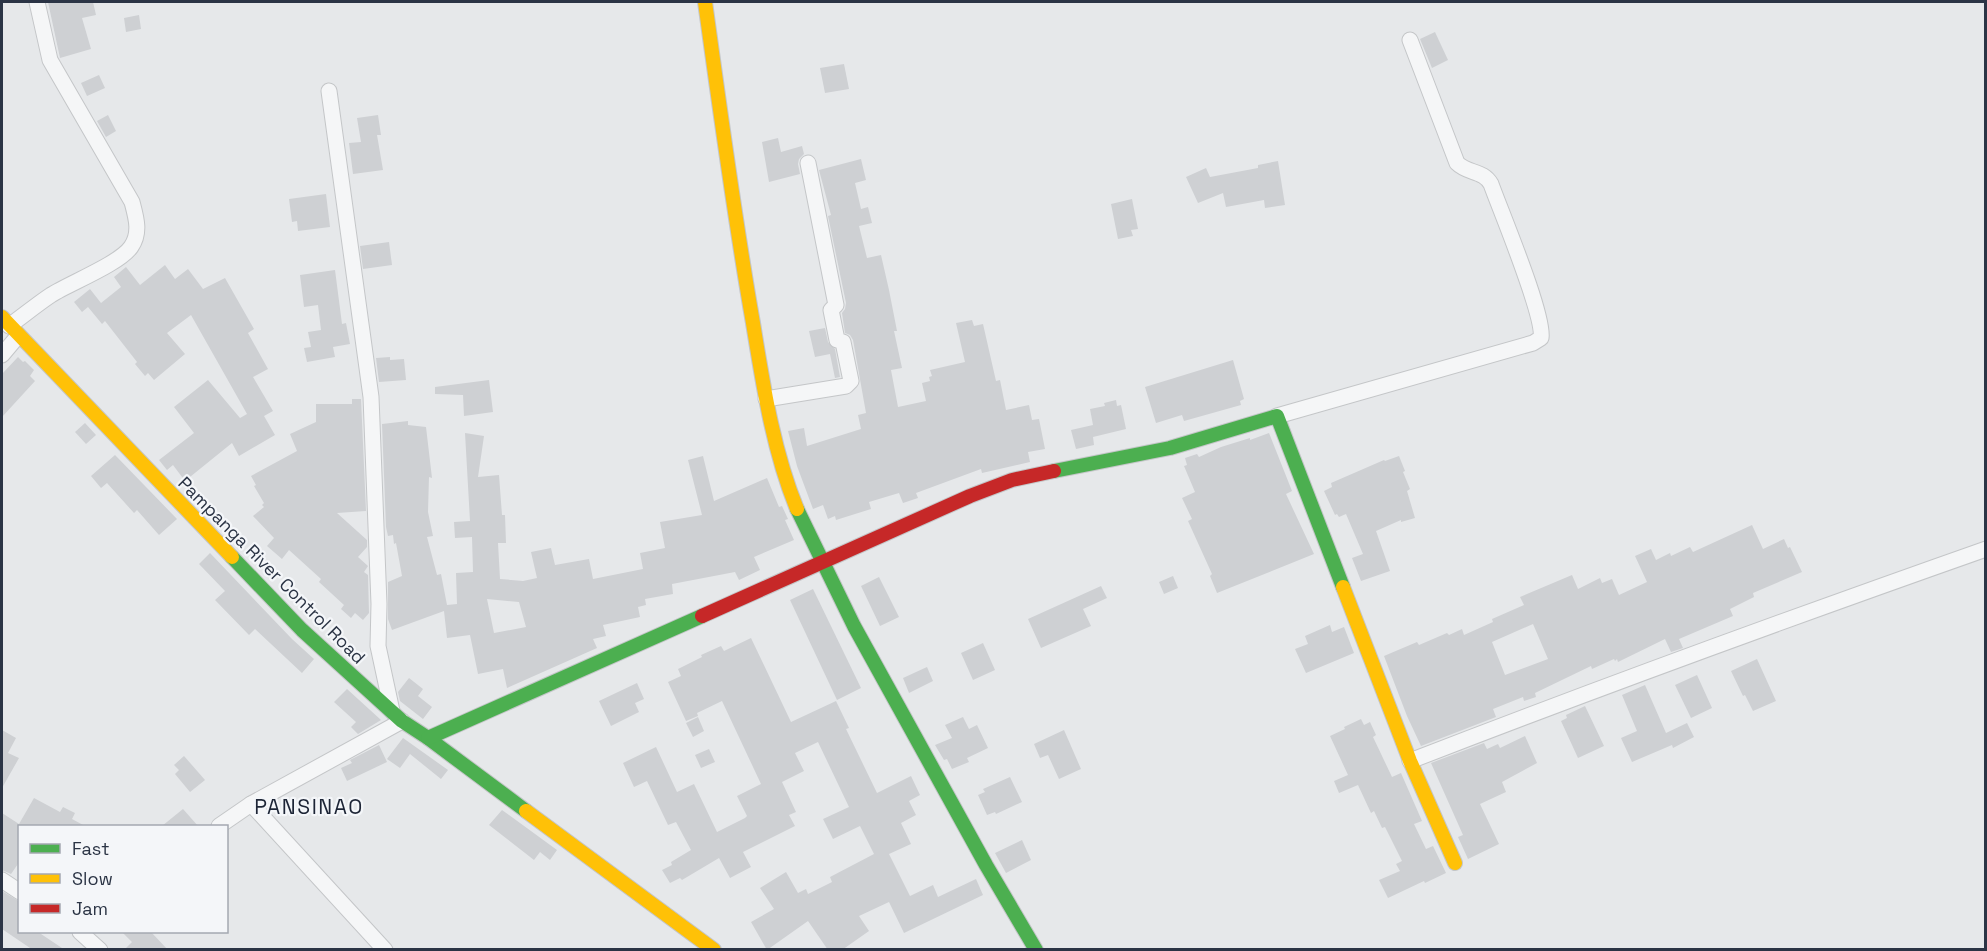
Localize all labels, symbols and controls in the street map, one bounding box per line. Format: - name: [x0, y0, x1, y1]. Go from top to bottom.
- street label: Pampanga River Control Road: [173, 471, 371, 669]
- district label: PANSINAO: [254, 793, 364, 820]
- legend: [18, 825, 228, 933]
- text: Fast: [72, 837, 109, 860]
- text: Slow: [72, 867, 113, 890]
- text: Jam: [72, 897, 108, 920]

